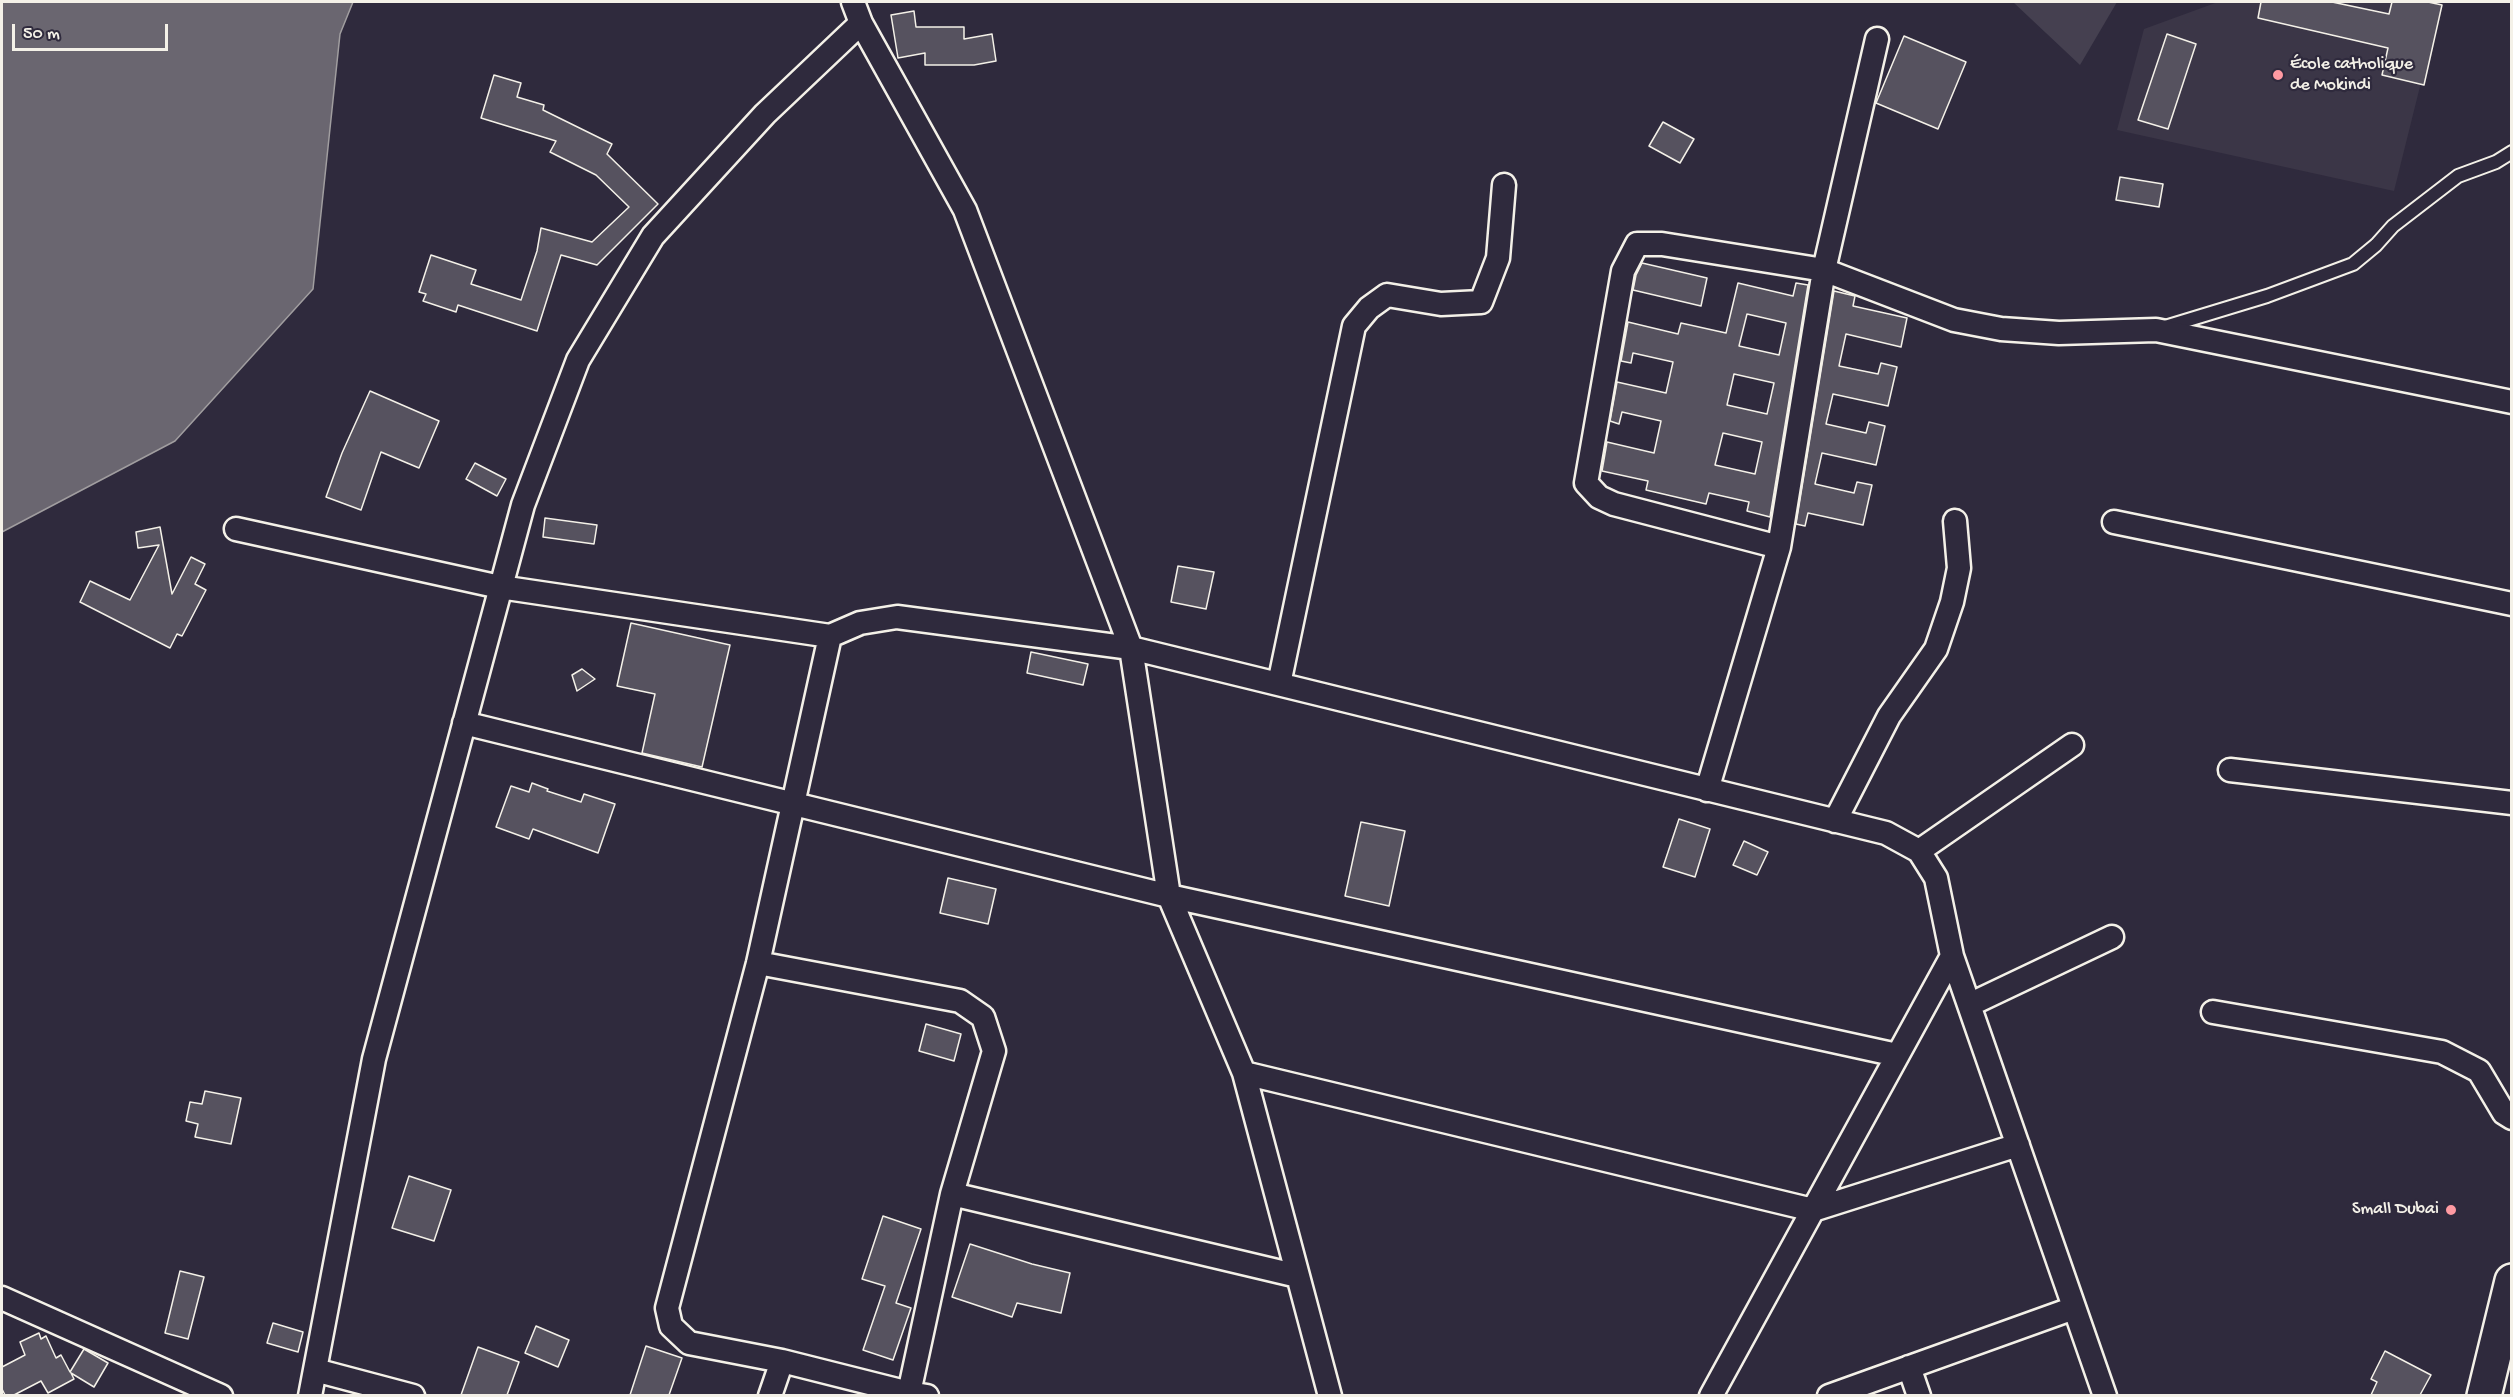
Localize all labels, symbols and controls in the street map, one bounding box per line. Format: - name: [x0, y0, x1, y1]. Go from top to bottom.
- scale bar: [15, 12, 171, 50]
- text: 50 m: [23, 24, 60, 45]
- place label: École catholique de Mokindi: [2290, 54, 2413, 97]
- marker: École catholique de Mokindi: [2271, 68, 2285, 82]
- place label: Small Dubai: [2352, 1199, 2439, 1221]
- marker: Small Dubai: [2444, 1203, 2458, 1217]

